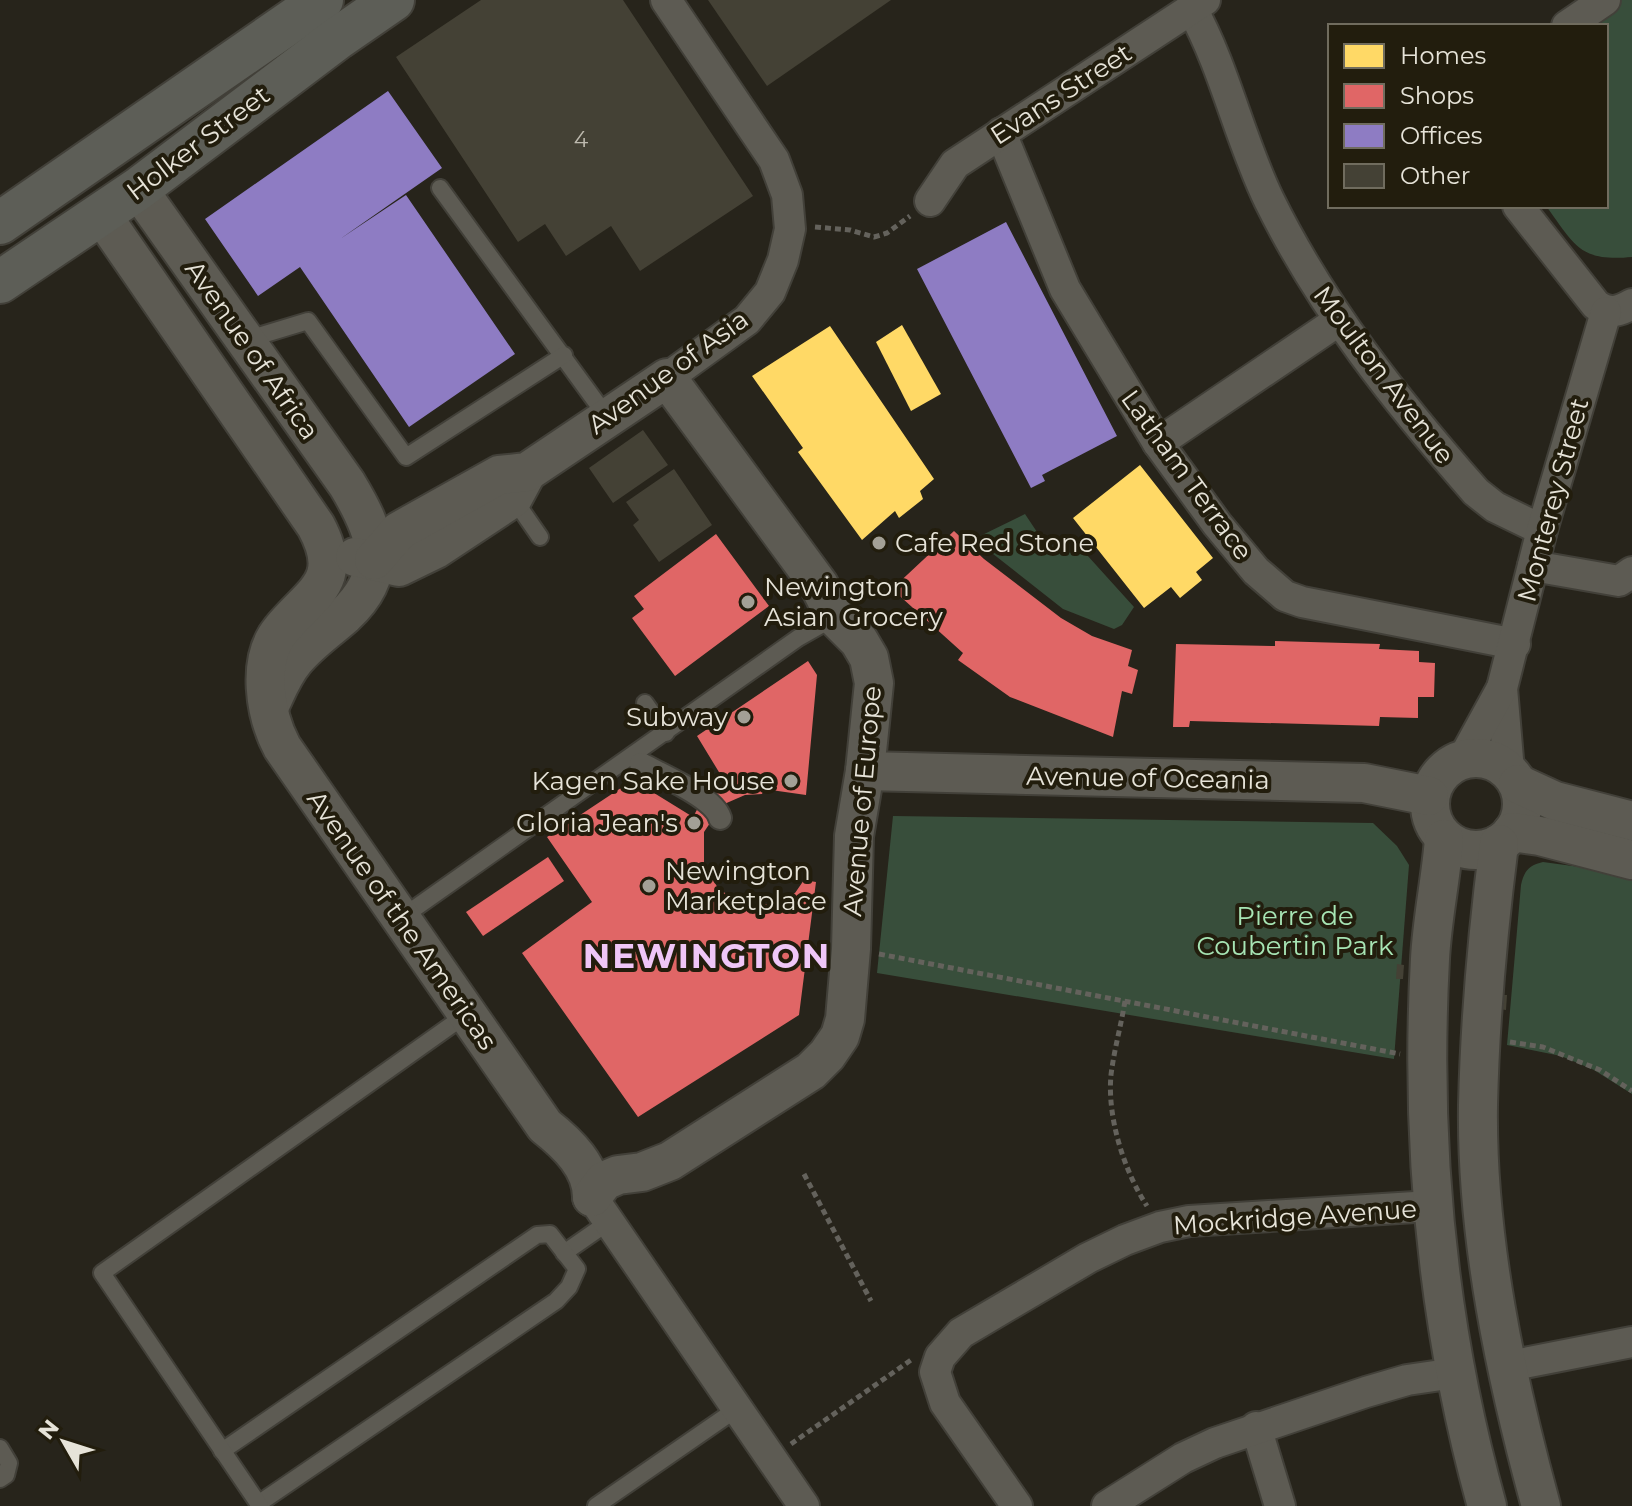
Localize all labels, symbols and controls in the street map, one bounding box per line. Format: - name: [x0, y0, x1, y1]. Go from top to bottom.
- legend: [1328, 24, 1608, 208]
- street label: Evans Street: [984, 37, 1138, 151]
- text: Homes: [1400, 41, 1486, 70]
- street label: Holker Street: [120, 79, 276, 207]
- text: Shops: [1400, 81, 1474, 110]
- text: Offices: [1400, 121, 1482, 150]
- house number: 4: [574, 126, 589, 153]
- text: Other: [1400, 161, 1470, 190]
- street label: Avenue of Africa: [178, 254, 326, 446]
- street label: Moulton Avenue: [1307, 280, 1461, 470]
- street label: Avenue of Asia: [582, 303, 754, 441]
- street label: Latham Terrace: [1114, 384, 1260, 566]
- street label: Monterey Street: [1510, 395, 1596, 605]
- place label: Cafe Red Stone: [895, 527, 1094, 559]
- marker: Cafe Red Stone: [870, 534, 888, 552]
- place label: Newington Asian Grocery: [764, 571, 944, 633]
- marker: Newington Asian Grocery: [739, 593, 757, 611]
- street label: Avenue of Europe: [836, 684, 888, 918]
- place label: Subway: [626, 701, 729, 733]
- marker: Subway: [735, 708, 753, 726]
- street label: Avenue of Oceania: [1026, 760, 1270, 796]
- place label: Kagen Sake House: [531, 765, 775, 797]
- marker: Kagen Sake House: [782, 772, 800, 790]
- street label: Avenue of the Americas: [300, 784, 504, 1056]
- place label: Gloria Jean's: [516, 807, 678, 839]
- marker: Gloria Jean's: [685, 814, 703, 832]
- place label: Newington Marketplace: [665, 855, 827, 917]
- marker: Newington Marketplace: [640, 877, 658, 895]
- park label: Pierre de Coubertin Park: [1196, 900, 1394, 962]
- district label: NEWINGTON: [583, 935, 831, 977]
- street label: Mockridge Avenue: [1172, 1193, 1418, 1241]
- north arrow: [24, 1402, 104, 1482]
- text: N: [33, 1414, 65, 1445]

